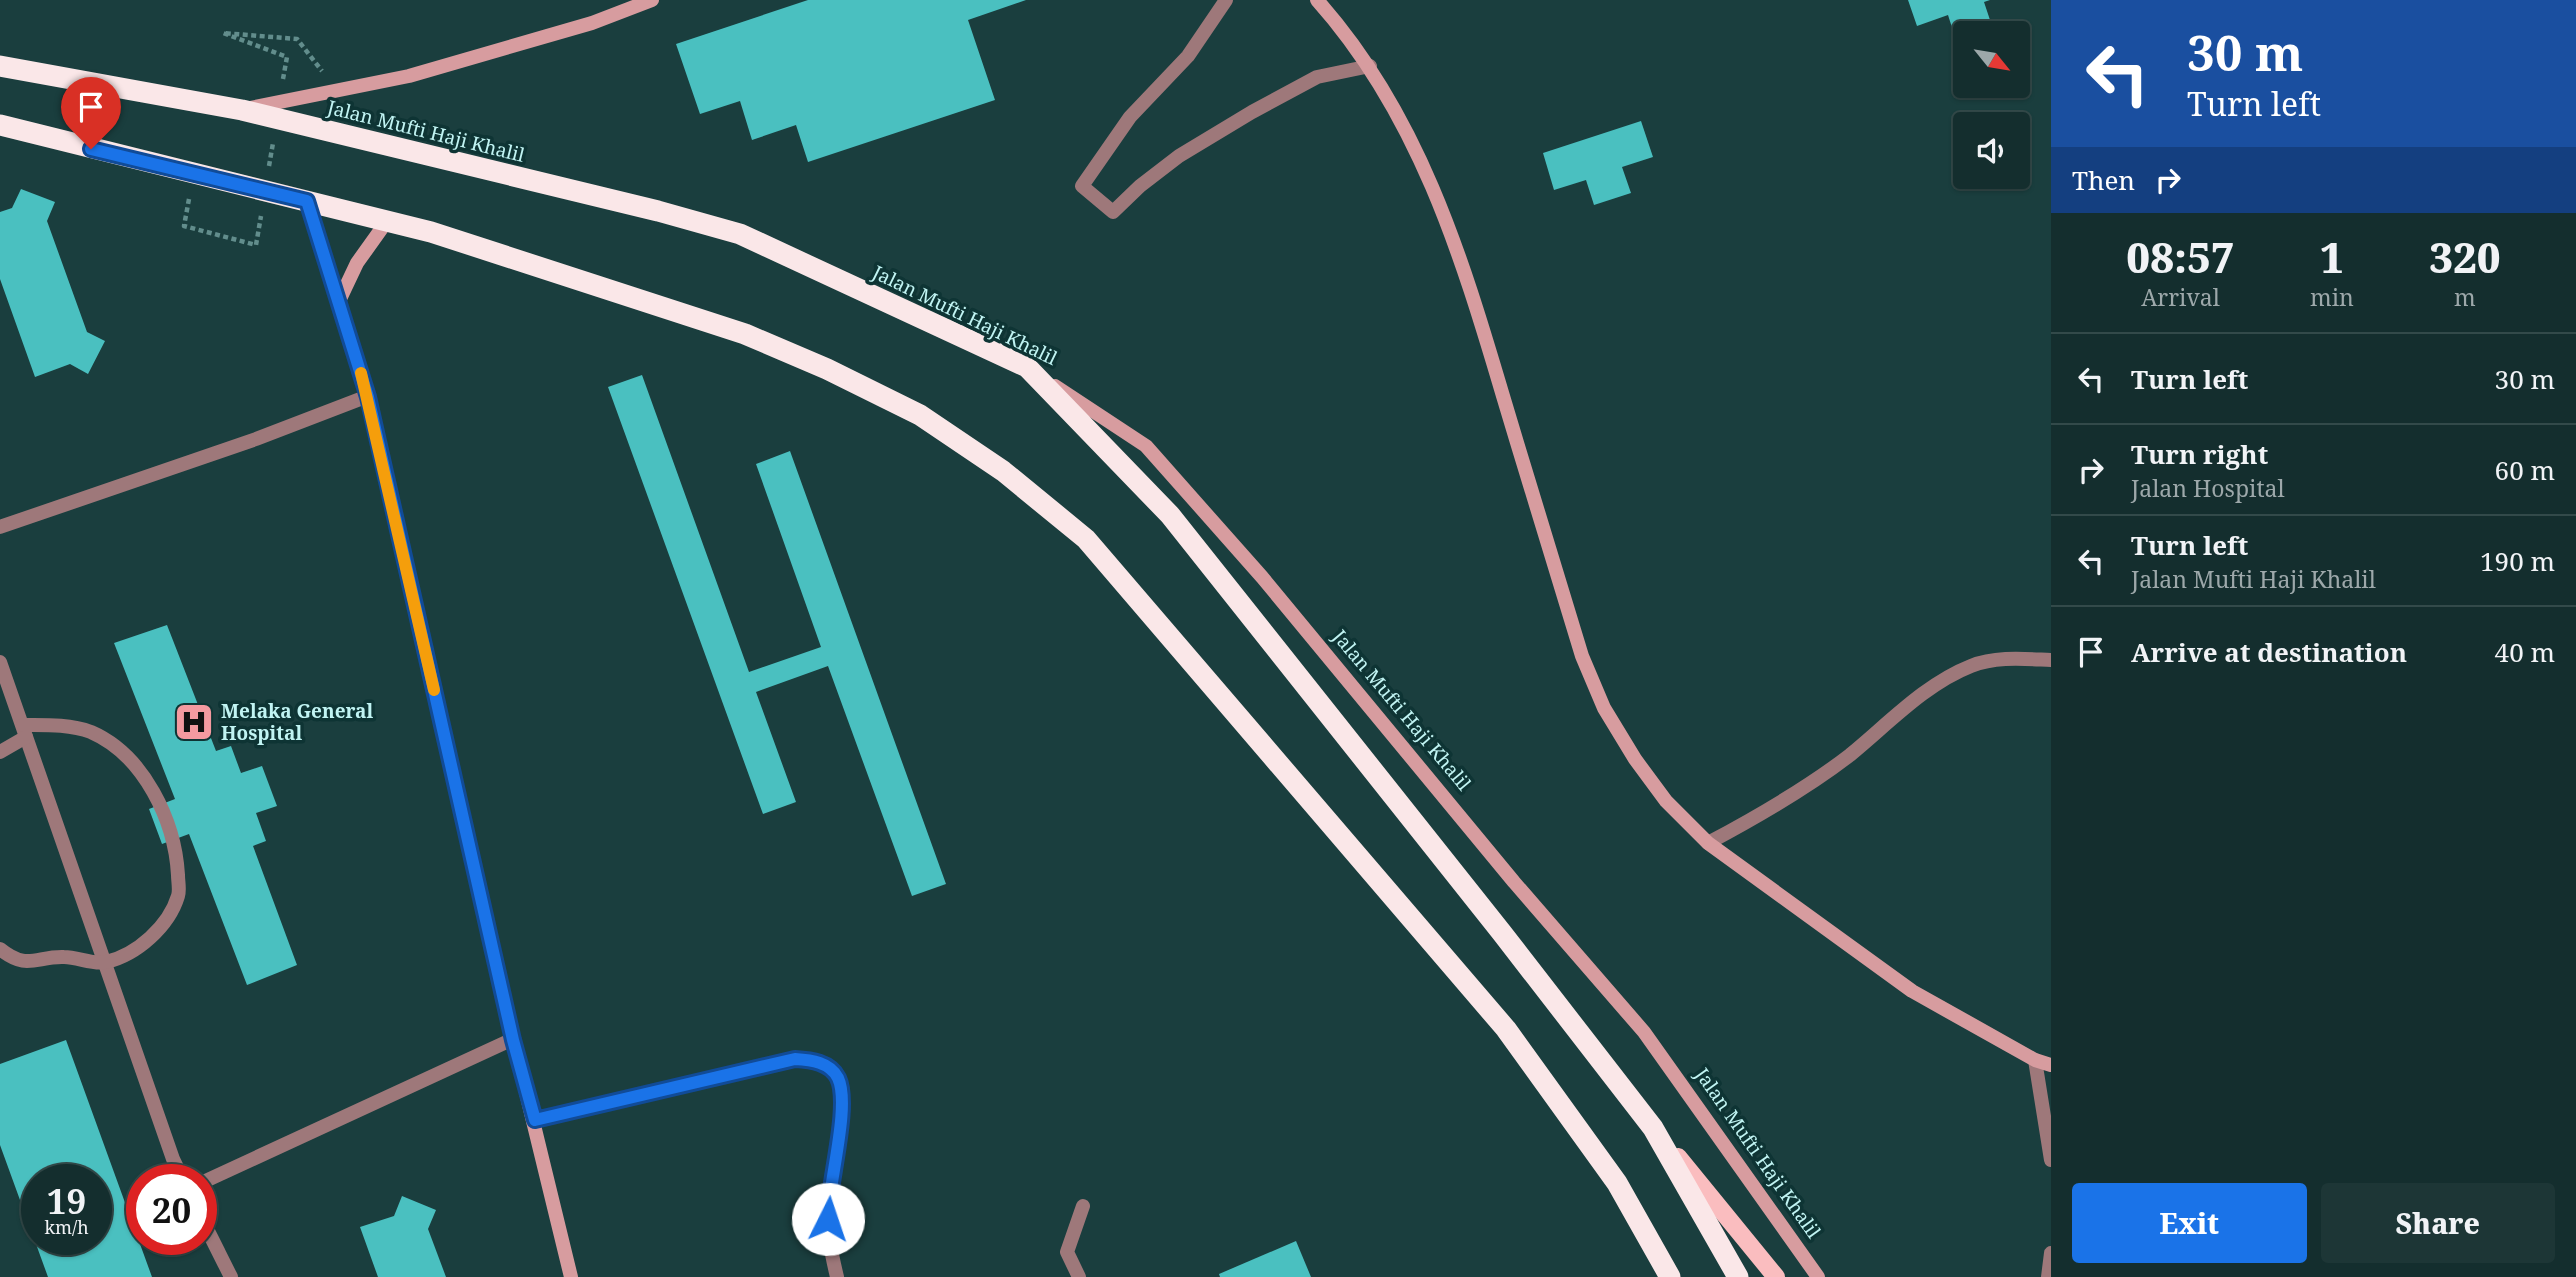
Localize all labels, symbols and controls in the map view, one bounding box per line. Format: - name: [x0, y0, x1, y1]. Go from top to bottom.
- text: 30 m: [2187, 19, 2303, 85]
- north arrow: [1953, 21, 2030, 98]
- map controls: [1953, 21, 2030, 189]
- icon: left: [2072, 28, 2163, 119]
- pin: [61, 77, 121, 149]
- text: Turn left: [2187, 82, 2321, 125]
- icon: arrive: [72, 88, 110, 126]
- street label: Jalan Mufti Haji Khalil: [324, 94, 527, 168]
- button: sound: [1953, 112, 2030, 189]
- icon: right: [2149, 161, 2187, 199]
- text: Then: [2072, 162, 2135, 198]
- text: 08:57: [2126, 228, 2235, 285]
- text: 1: [2320, 228, 2344, 285]
- text: 320: [2429, 228, 2501, 285]
- street label: Jalan Mufti Haji Khalil: [867, 259, 1062, 371]
- text: Arrival: [2141, 281, 2220, 313]
- text: min: [2310, 281, 2354, 313]
- text: m: [2454, 281, 2476, 313]
- icon: left: [2072, 360, 2110, 398]
- text: Turn left: [2131, 361, 2248, 397]
- text: 30 m: [2495, 361, 2555, 397]
- text: Turn right: [2131, 436, 2268, 472]
- icon: right: [2072, 451, 2110, 489]
- text: 60 m: [2495, 452, 2555, 488]
- text: Jalan Hospital: [2131, 472, 2285, 504]
- text: Turn left: [2131, 527, 2248, 563]
- icon: left: [2072, 542, 2110, 580]
- text: 190 m: [2480, 543, 2555, 579]
- text: Jalan Mufti Haji Khalil: [2131, 563, 2376, 595]
- street label: Jalan Mufti Haji Khalil: [1326, 623, 1477, 796]
- icon: arrive: [2072, 633, 2110, 671]
- text: Arrive at destination: [2131, 634, 2407, 670]
- text: 40 m: [2495, 634, 2555, 670]
- place label: Melaka General Hospital: [221, 698, 373, 746]
- hospital icon: Melaka General Hospital: [173, 701, 215, 743]
- street label: Jalan Mufti Haji Khalil: [1689, 1062, 1827, 1243]
- speed limit sign: 20: [126, 1164, 217, 1255]
- text: 19: [47, 1177, 86, 1224]
- position arrow: [791, 1182, 865, 1256]
- button: Exit: [2072, 1183, 2307, 1263]
- button: Share: [2321, 1183, 2555, 1263]
- text: km/h: [44, 1215, 89, 1239]

